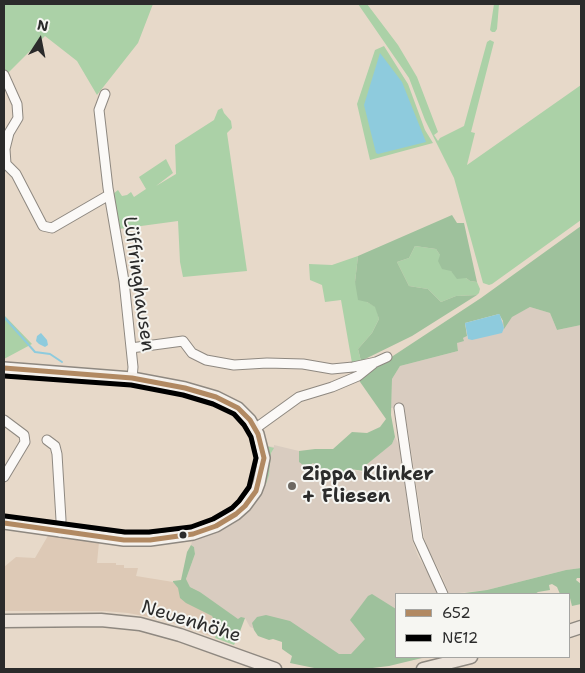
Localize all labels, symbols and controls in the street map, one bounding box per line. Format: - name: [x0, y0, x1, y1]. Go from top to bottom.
- north arrow: [15, 15, 65, 65]
- text: N: [36, 15, 50, 35]
- street label: Lüffringhausen: [117, 215, 159, 353]
- place label: Zippa Klinker + Fliesen: [302, 464, 434, 508]
- marker: Zippa Klinker + Fliesen: [286, 480, 298, 492]
- unlabelled marker: [178, 530, 188, 540]
- legend: [395, 593, 570, 658]
- street label: Neuenhöhe: [138, 596, 244, 648]
- text: 652: [442, 603, 471, 623]
- text: NE12: [442, 628, 478, 648]

